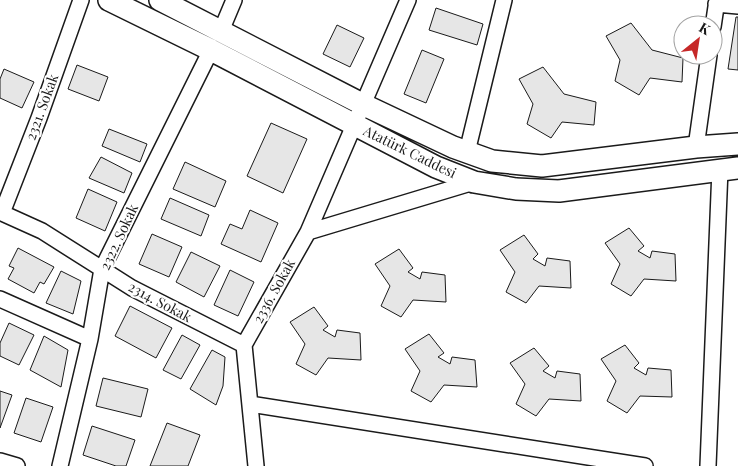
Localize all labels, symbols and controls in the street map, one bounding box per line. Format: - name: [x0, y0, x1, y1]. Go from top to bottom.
- north arrow: [673, 15, 723, 65]
- text: K: [696, 18, 715, 40]
- street label: 2321. Sokak: [21, 71, 62, 143]
- street label: Atatürk Caddesi: [360, 120, 460, 182]
- street label: 2322. Sokak: [95, 200, 142, 273]
- street label: 2336. Sokak: [248, 255, 299, 326]
- street label: 2314. Sokak: [125, 277, 196, 326]

